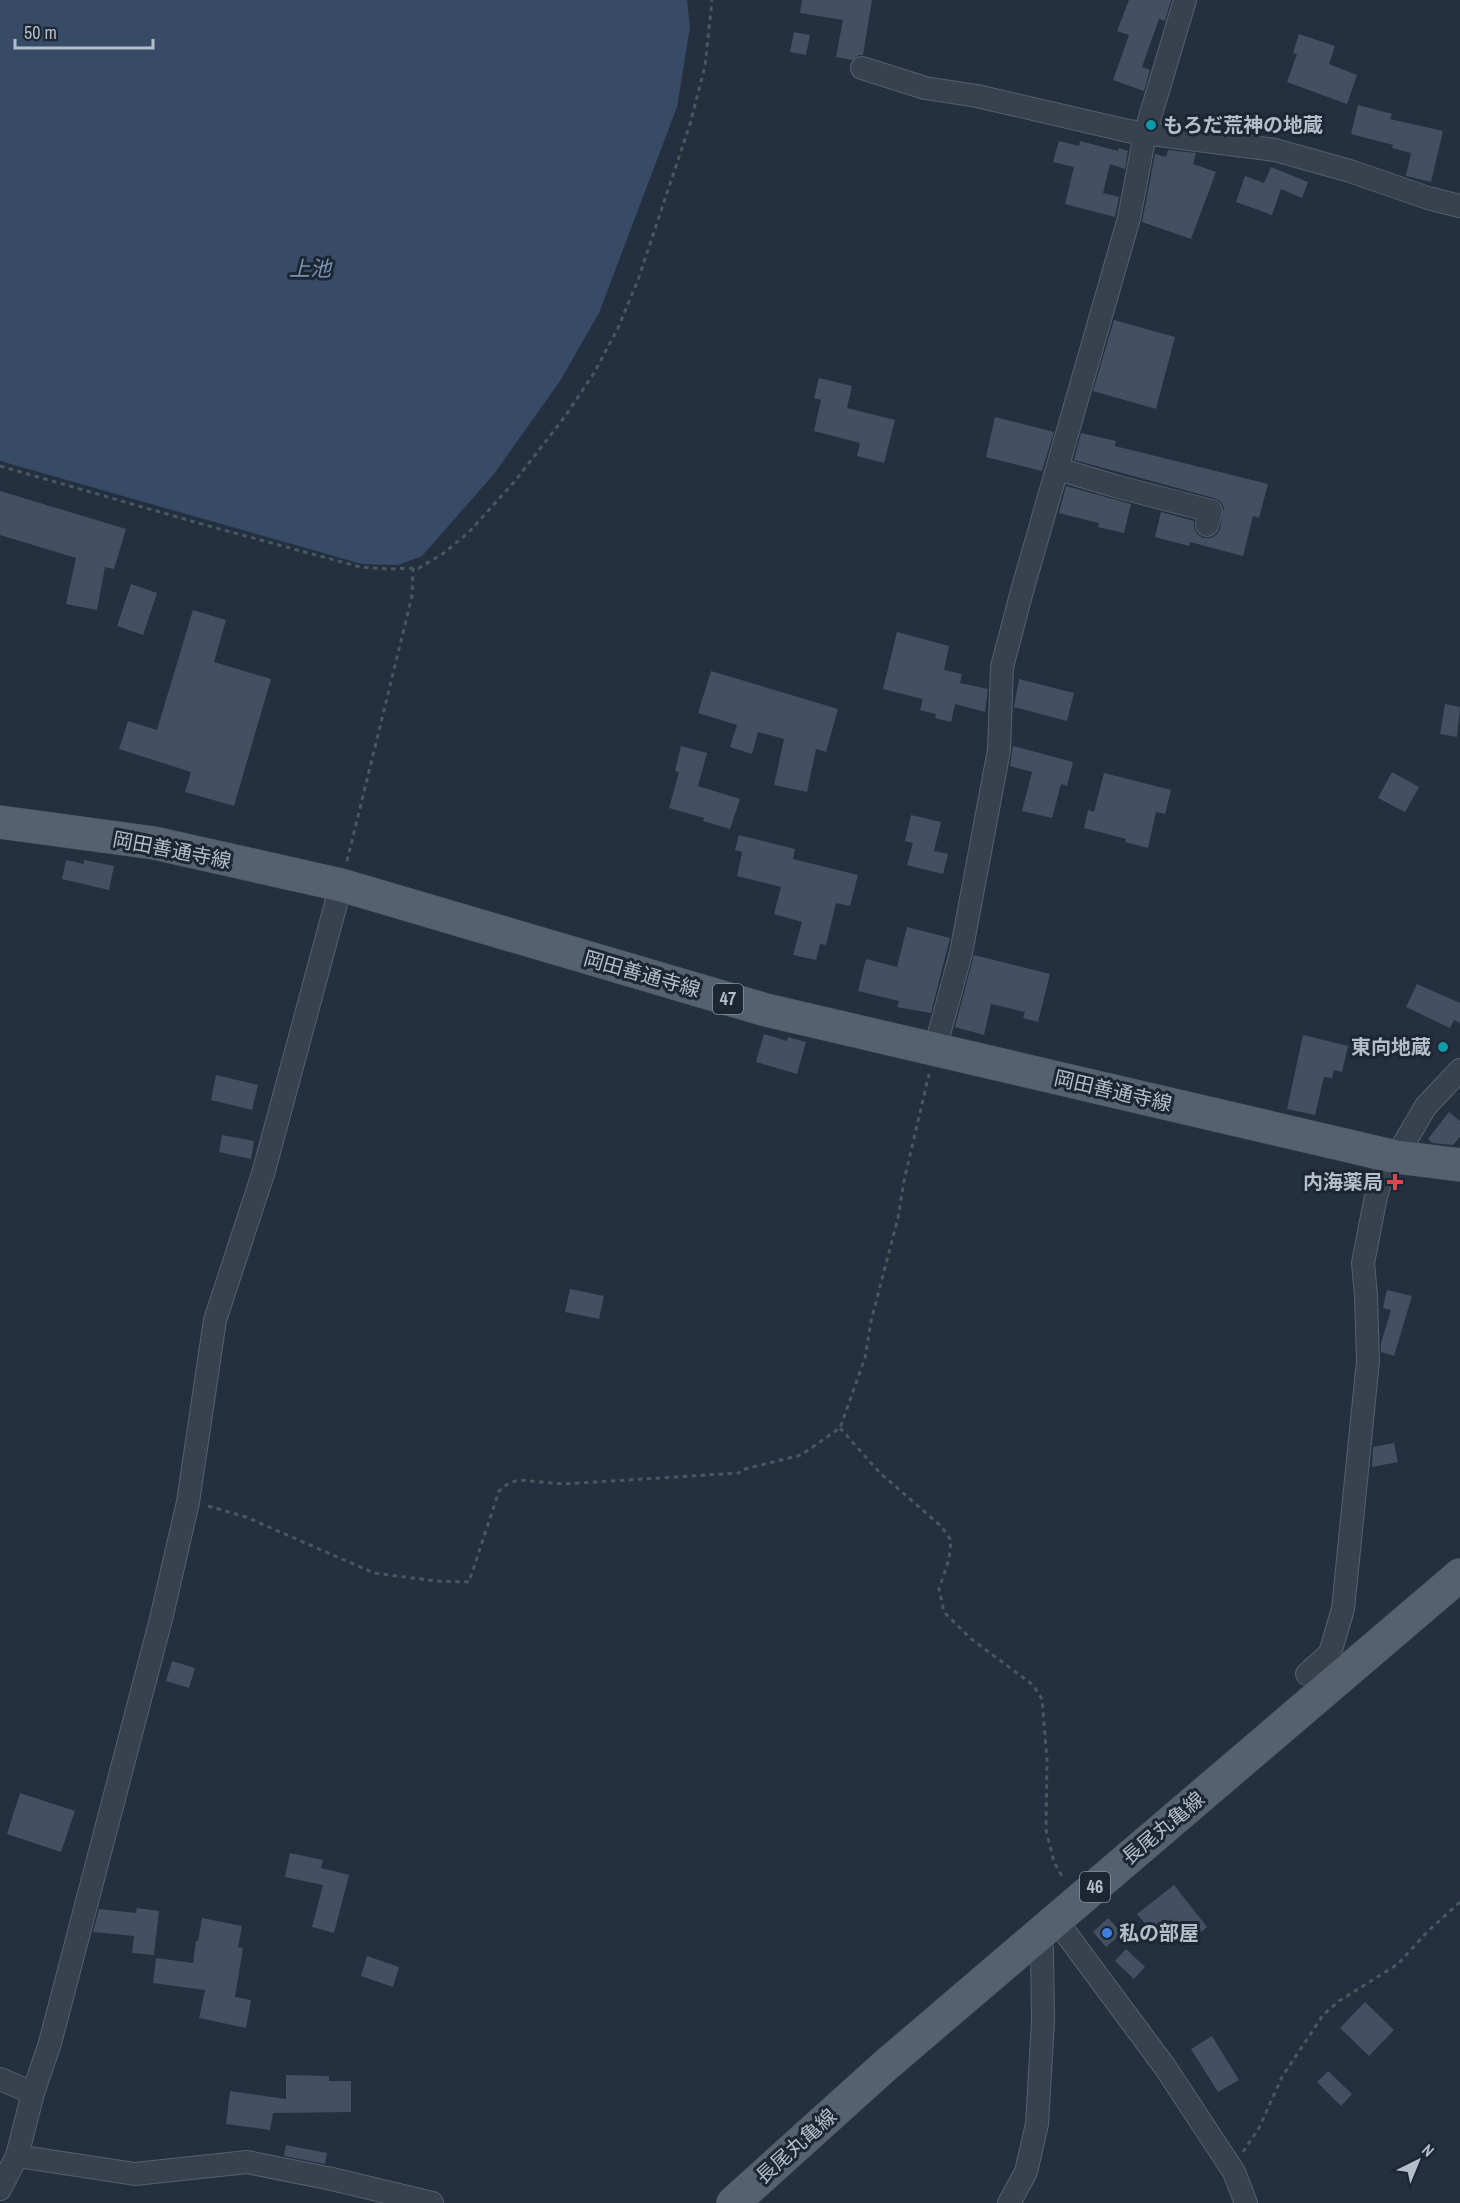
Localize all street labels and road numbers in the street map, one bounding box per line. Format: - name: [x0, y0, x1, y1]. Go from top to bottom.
- street label: 岡田善通寺線: [111, 825, 234, 874]
- street label: 岡田善通寺線: [581, 944, 704, 1003]
- road number: 47: [713, 984, 743, 1014]
- street label: 岡田善通寺線: [1052, 1064, 1175, 1117]
- street label: 長尾丸亀線: [1116, 1785, 1210, 1870]
- road number: 46: [1080, 1872, 1110, 1902]
- street label: 長尾丸亀線: [749, 2102, 842, 2189]

